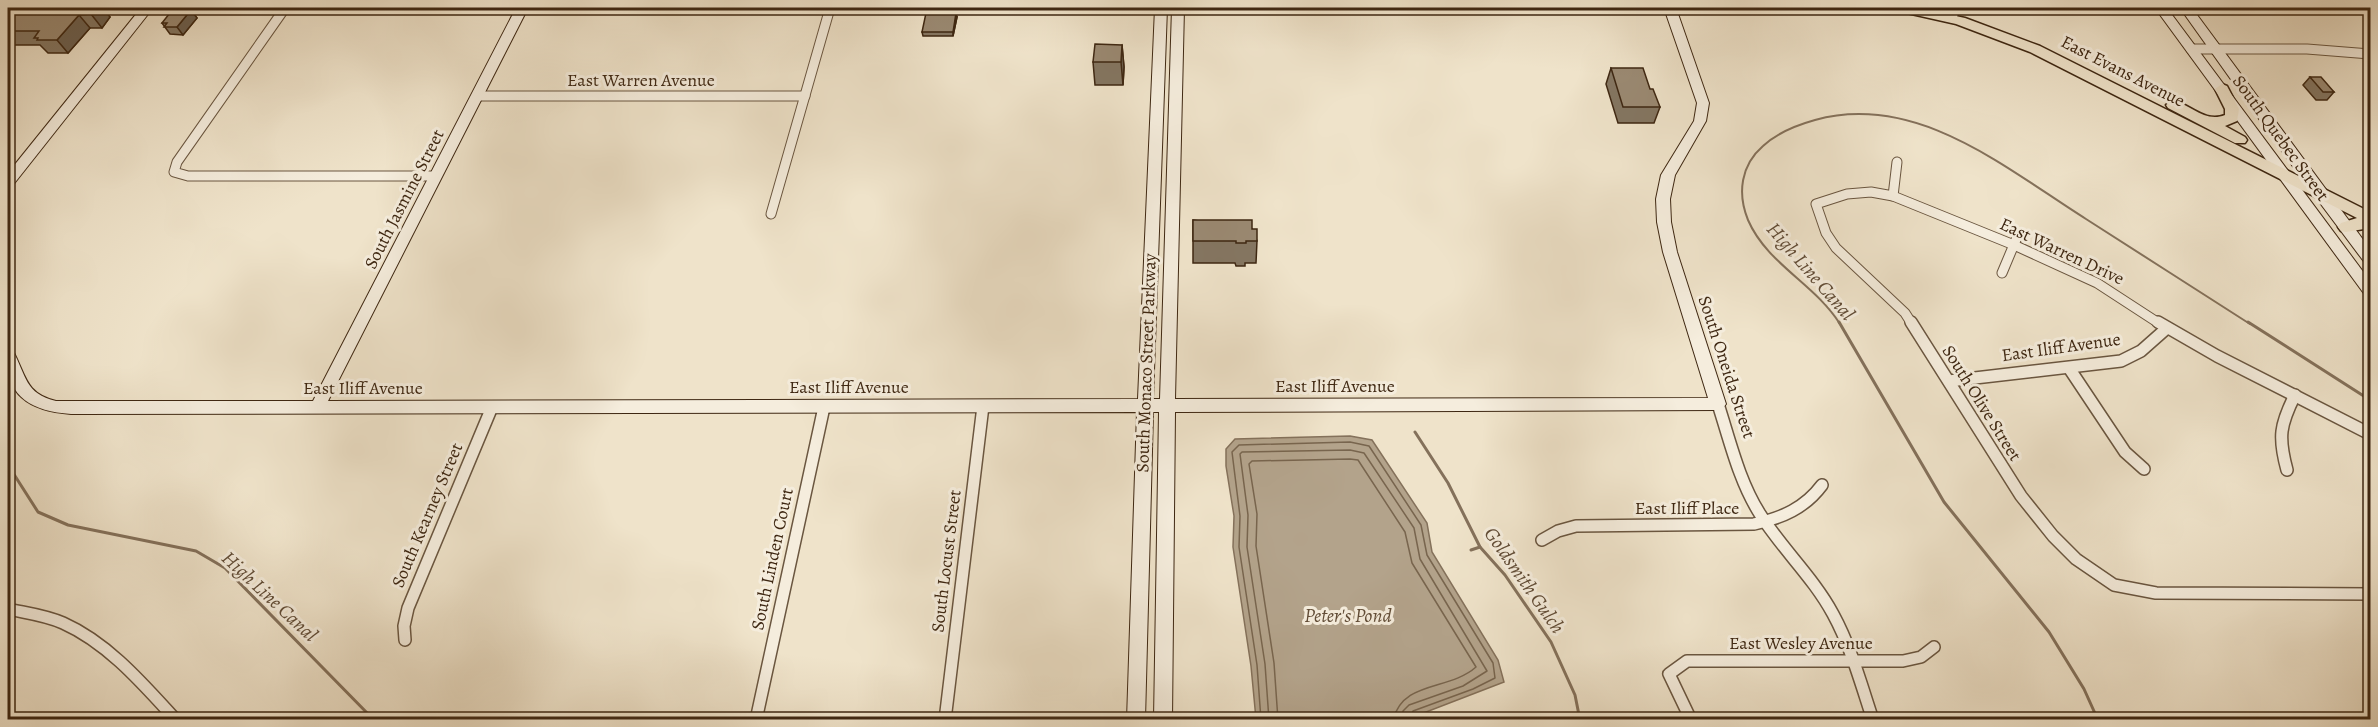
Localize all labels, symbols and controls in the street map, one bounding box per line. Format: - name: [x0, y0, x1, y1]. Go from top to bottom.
- street label: East Evans Avenue: [2057, 29, 2189, 113]
- street label: East Warren Avenue: [567, 68, 715, 92]
- street label: South Quebec Street: [2227, 70, 2335, 206]
- street label: South Jasmine Street: [358, 125, 450, 273]
- street label: East Warren Drive: [1996, 212, 2128, 290]
- water label: High Line Canal: [1760, 216, 1861, 326]
- street label: South Monaco Street Parkway: [1130, 252, 1162, 473]
- street label: South Oneida Street: [1693, 293, 1761, 441]
- street label: East Iliff Avenue: [2000, 327, 2122, 367]
- street label: South Olive Street: [1937, 340, 2027, 466]
- street label: East Iliff Avenue: [1275, 374, 1395, 398]
- street label: East Iliff Avenue: [789, 375, 909, 399]
- street label: East Iliff Avenue: [303, 376, 423, 400]
- street label: South Kearney Street: [386, 439, 468, 591]
- street label: South Linden Court: [745, 486, 799, 632]
- street label: South Locust Street: [925, 488, 967, 634]
- street label: East Iliff Place: [1635, 496, 1739, 520]
- water label: Goldsmith Gulch: [1478, 522, 1571, 639]
- water label: High Line Canal: [216, 545, 324, 648]
- water label: Peter's Pond: [1304, 602, 1392, 629]
- street label: East Wesley Avenue: [1729, 631, 1873, 655]

